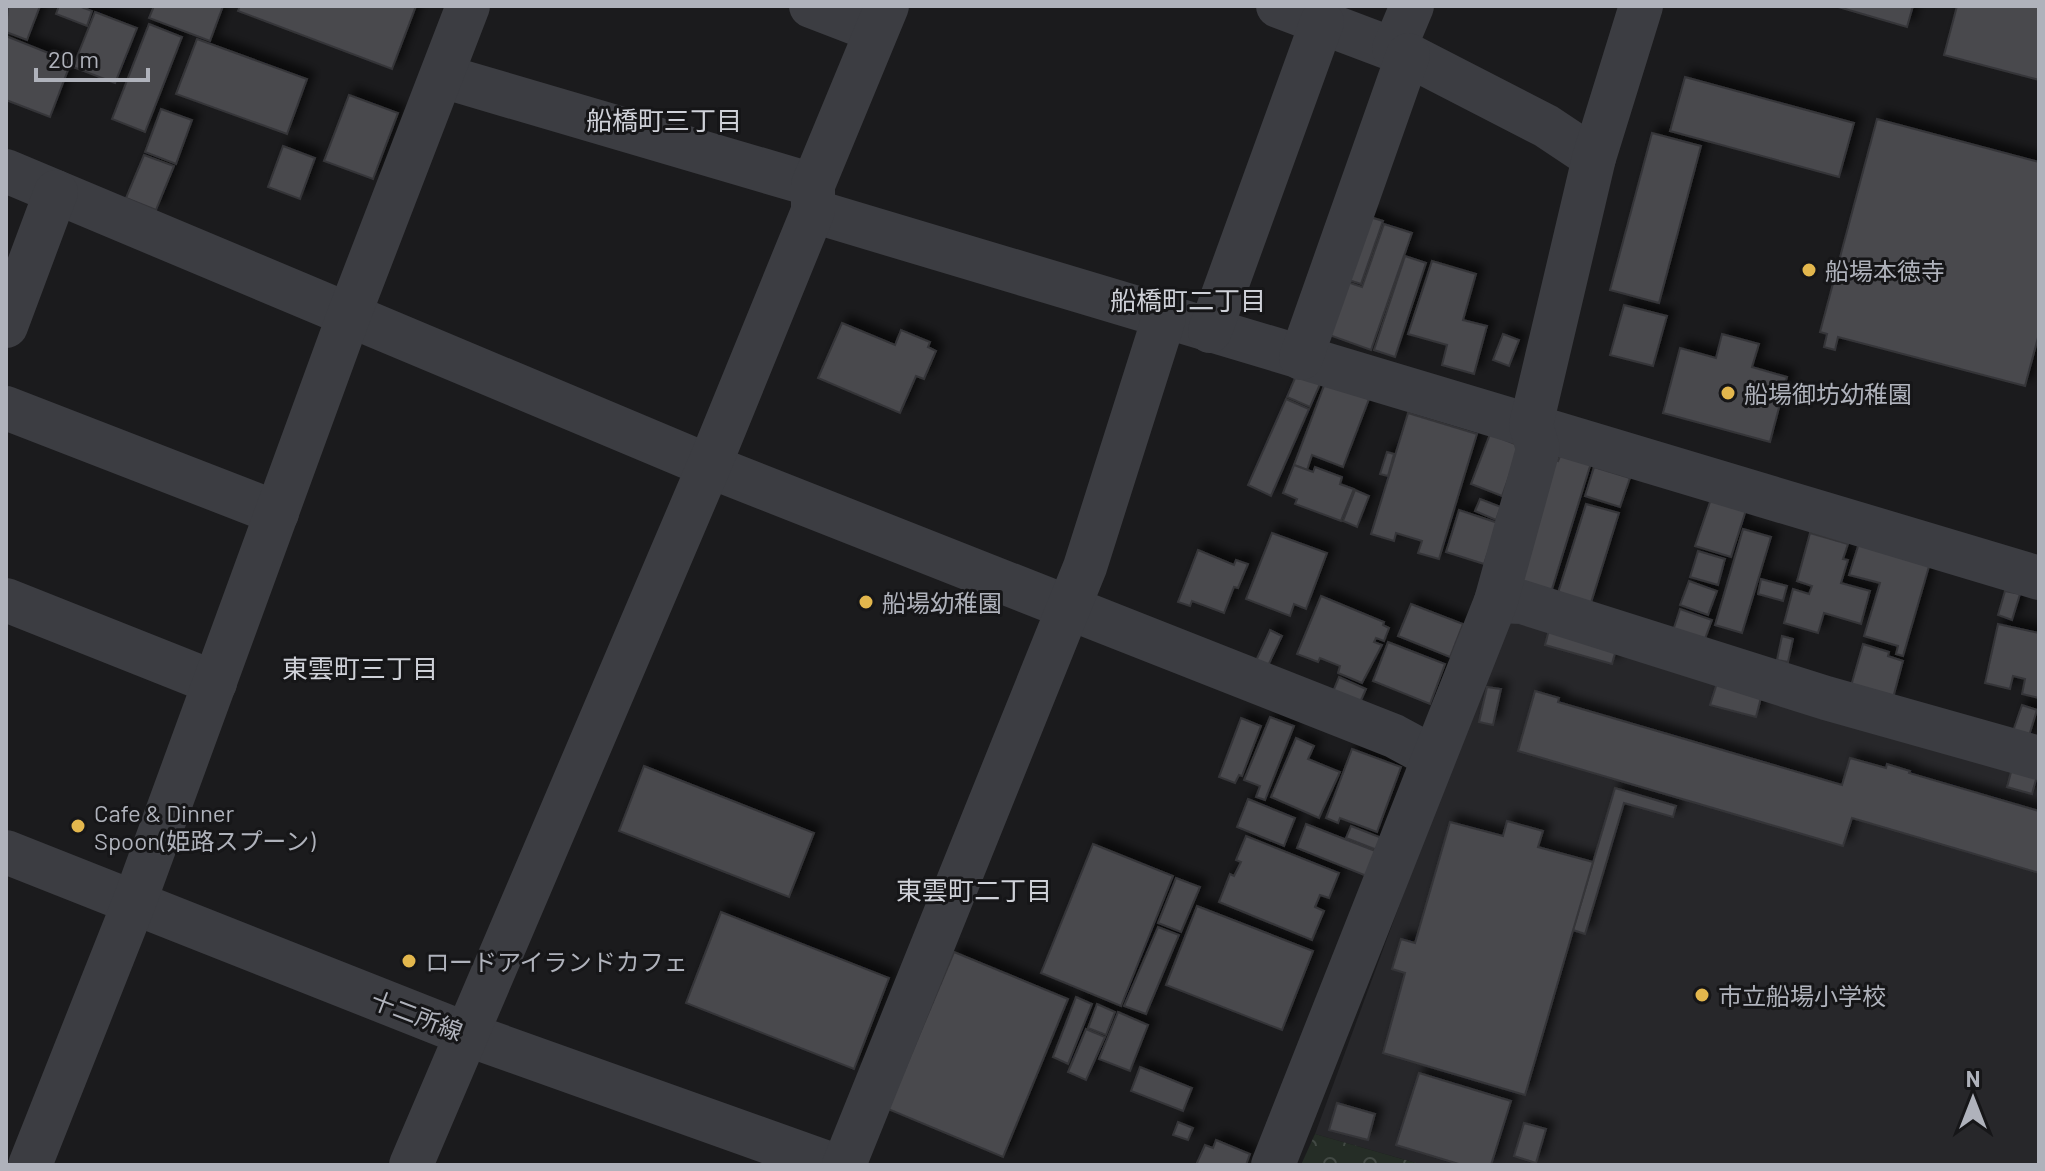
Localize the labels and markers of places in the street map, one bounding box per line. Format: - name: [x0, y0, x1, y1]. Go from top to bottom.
- place label: 船場本徳寺: [1825, 256, 1945, 285]
- marker: 船場本徳寺: [1800, 261, 1818, 279]
- place label: 船場御坊幼稚園: [1744, 379, 1912, 408]
- marker: 船場御坊幼稚園: [1719, 384, 1737, 402]
- place label: 船場幼稚園: [882, 588, 1002, 617]
- marker: 船場幼稚園: [857, 593, 875, 611]
- place label: Cafe & Dinner Spoon(姫路スプーン): [94, 798, 316, 855]
- marker: Cafe & Dinner Spoon(姫路スプーン): [69, 817, 87, 835]
- place label: ロードアイランドカフェ: [425, 947, 688, 976]
- marker: ロードアイランドカフェ: [400, 952, 418, 970]
- place label: 市立船場小学校: [1718, 981, 1886, 1010]
- marker: 市立船場小学校: [1693, 986, 1711, 1004]

